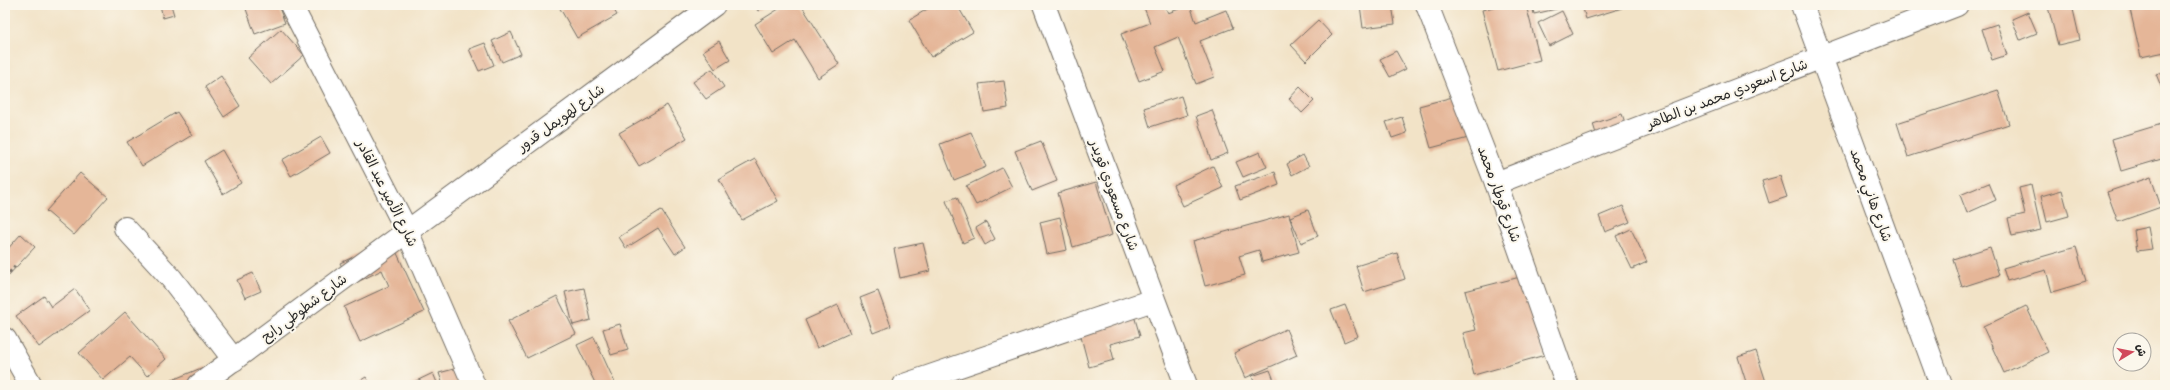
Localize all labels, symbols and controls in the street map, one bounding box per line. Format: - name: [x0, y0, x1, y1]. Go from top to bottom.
- street label: شارع اسعودي محمد بن الطاهر: [1643, 55, 1811, 135]
- street label: شارع لهويمل قدور: [513, 81, 609, 157]
- street label: شارع الأمير عبد القادر: [351, 135, 422, 250]
- street label: شارع مسعودي قويدر: [1084, 136, 1142, 254]
- street label: شارع قوطار محمد: [1473, 144, 1524, 245]
- street label: شارع هاني محمد: [1842, 146, 1896, 245]
- street label: شارع شطوطي رابح: [258, 270, 353, 349]
- north arrow: [2112, 332, 2152, 372]
- text: ش: [2134, 343, 2149, 357]

